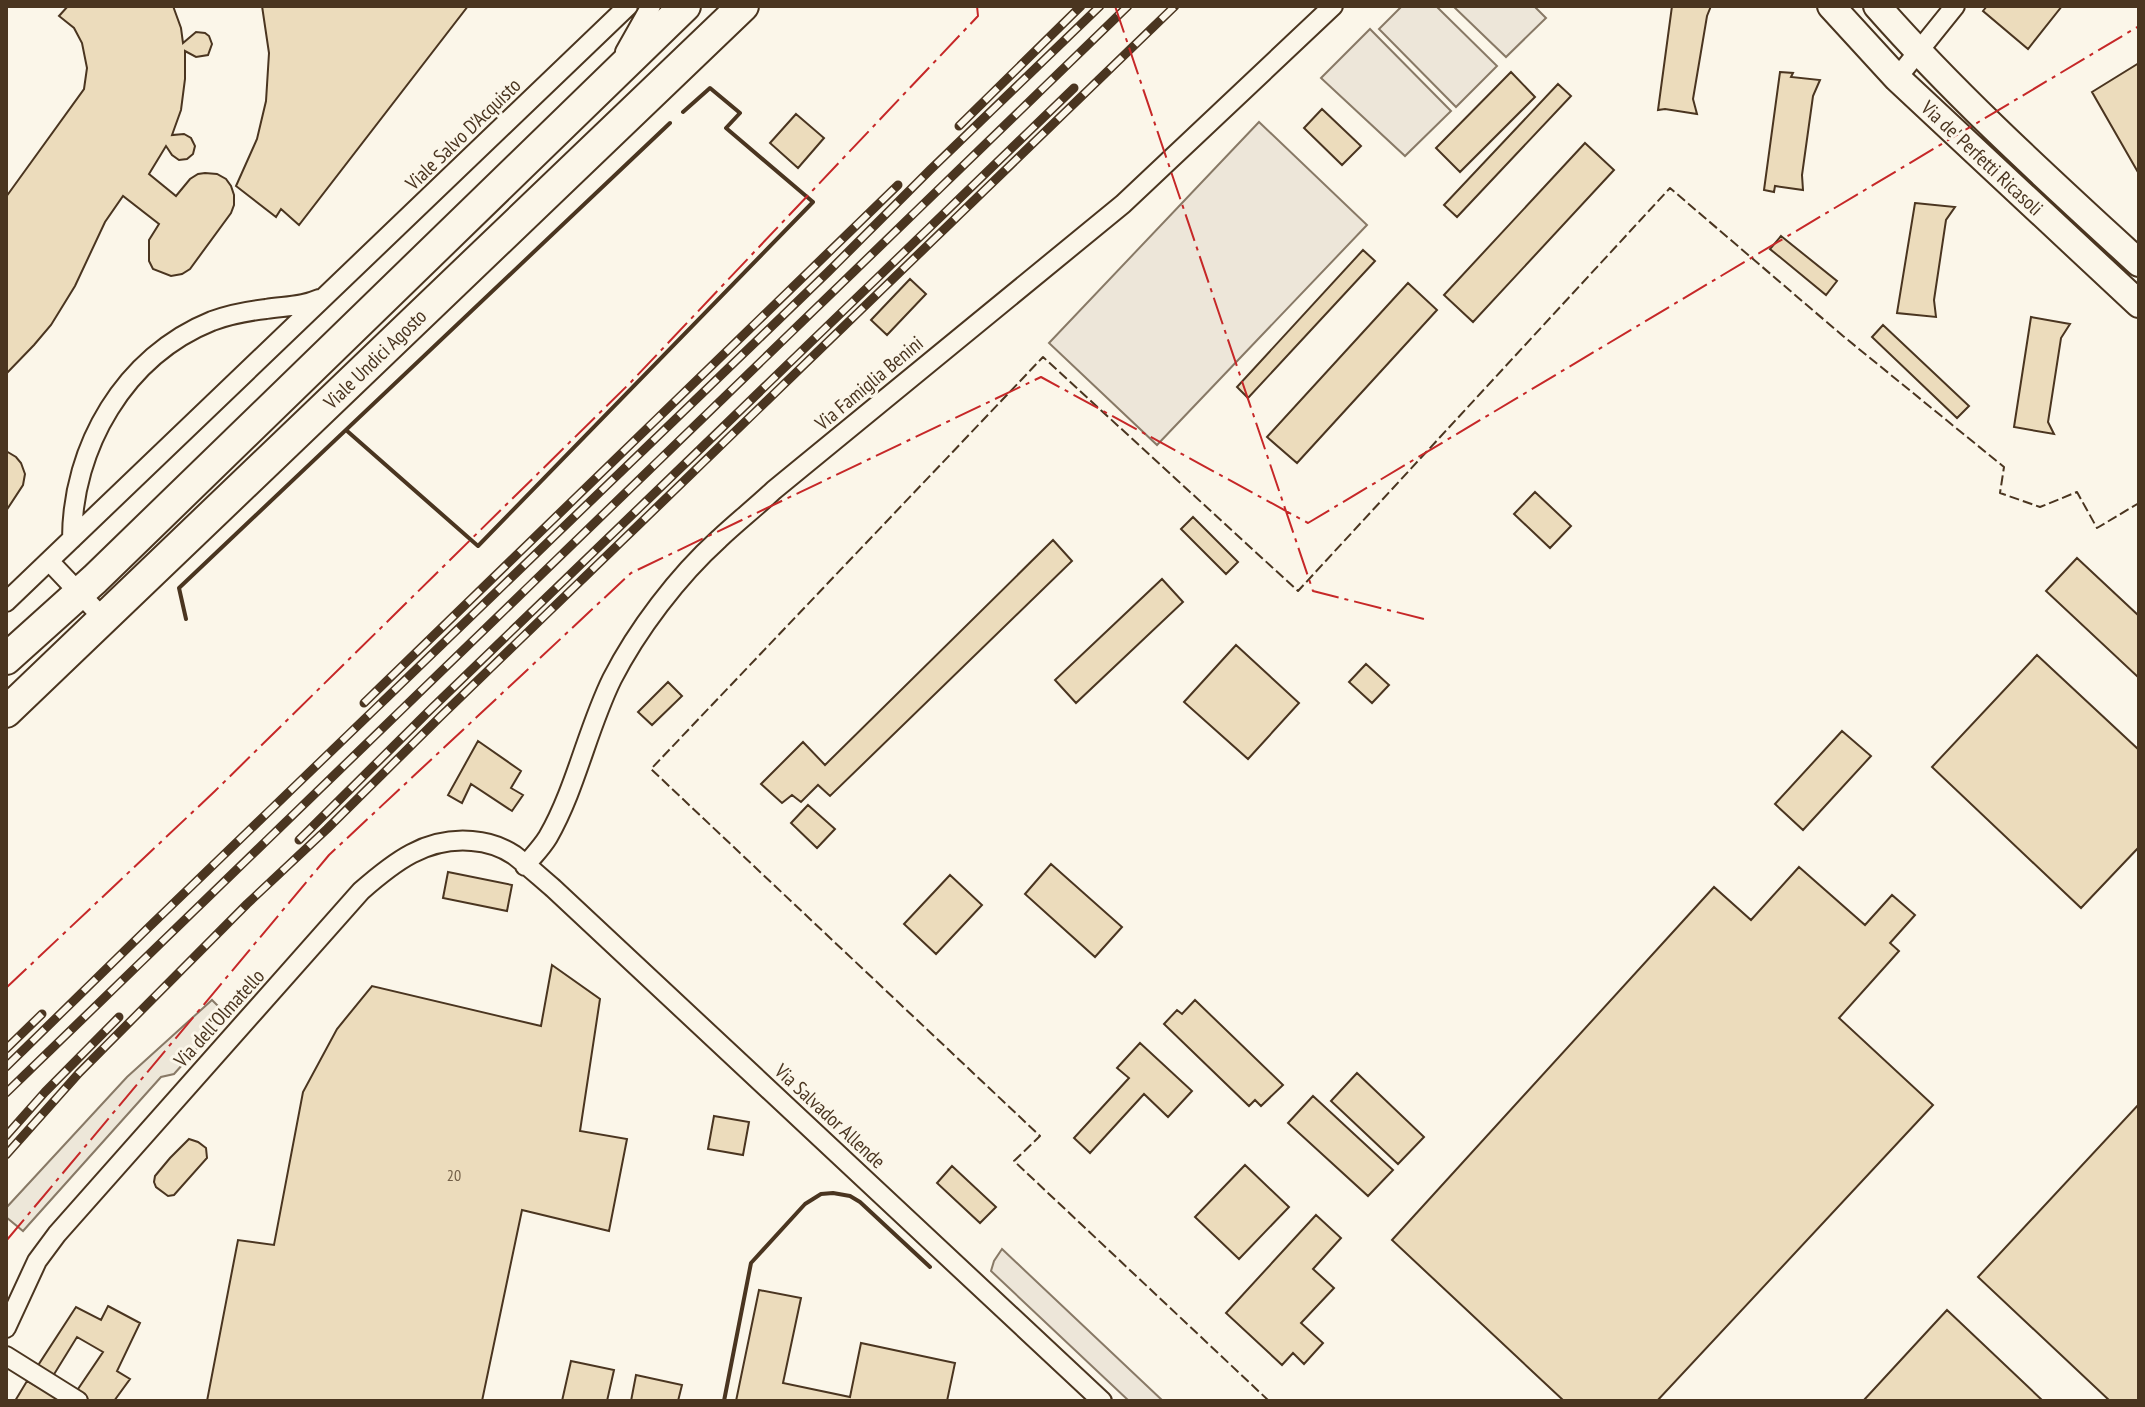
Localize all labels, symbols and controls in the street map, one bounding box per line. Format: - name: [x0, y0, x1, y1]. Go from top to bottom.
- street label: Viale Salvo D'Acquisto: [399, 72, 526, 196]
- street label: Via de' Perfetti Ricasoli: [1915, 94, 2048, 221]
- street label: Viale Undici Agosto: [317, 303, 432, 415]
- street label: Via Famiglia Benini: [809, 330, 928, 436]
- street label: Via dell'Olmatello: [167, 963, 270, 1073]
- street label: Via Salvador Allende: [768, 1057, 891, 1174]
- house number: 20: [447, 1165, 461, 1185]

